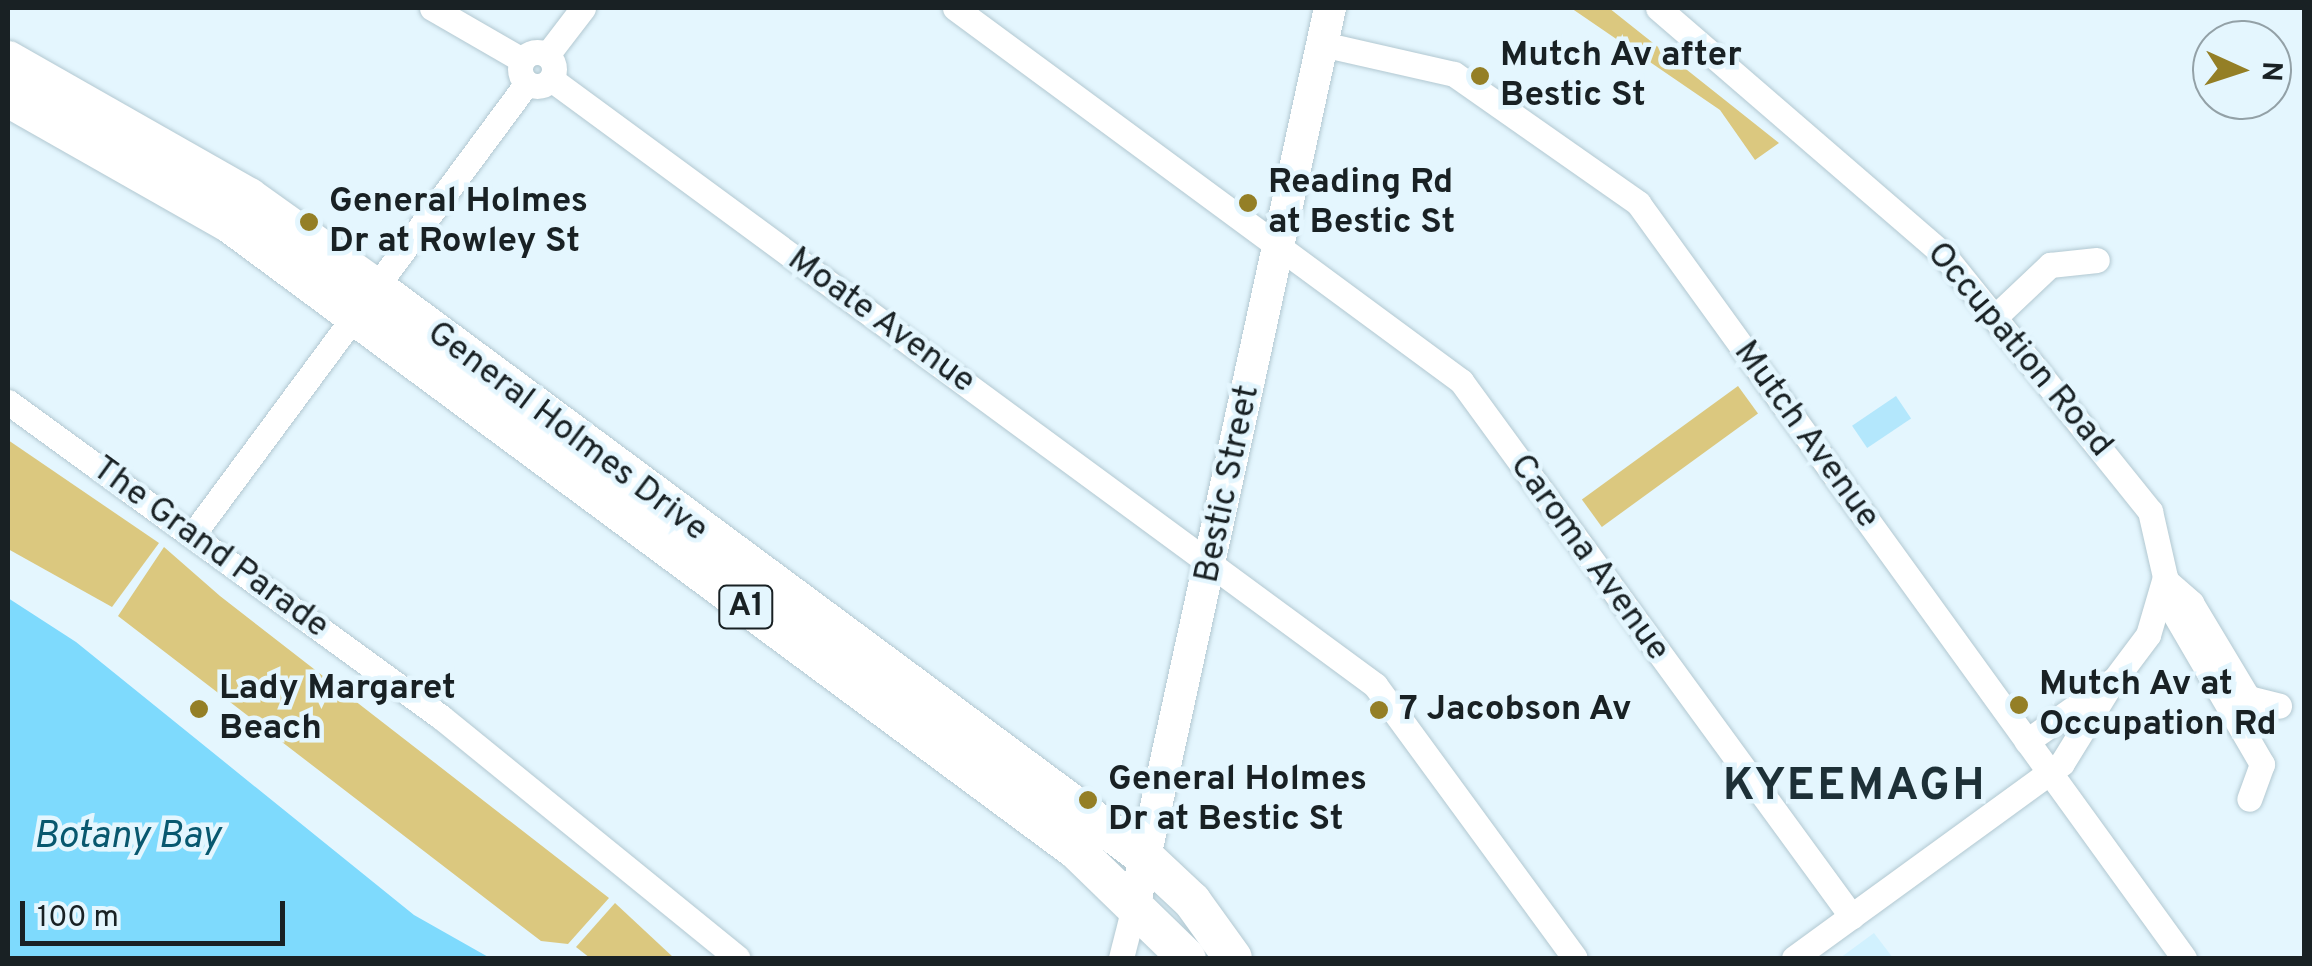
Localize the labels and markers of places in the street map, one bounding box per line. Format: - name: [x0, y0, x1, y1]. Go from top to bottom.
- place label: Mutch Av after Bestic St: [1500, 35, 1743, 117]
- marker: Mutch Av after Bestic St: [1469, 65, 1491, 87]
- place label: Reading Rd at Bestic St: [1268, 162, 1455, 244]
- place label: General Holmes Dr at Rowley St: [329, 181, 588, 263]
- marker: Reading Rd at Bestic St: [1237, 192, 1259, 214]
- marker: General Holmes Dr at Rowley St: [298, 211, 320, 233]
- place label: Mutch Av at Occupation Rd: [2039, 664, 2277, 746]
- place label: Lady Margaret Beach: [219, 668, 456, 750]
- place label: 7 Jacobson Av: [1399, 689, 1633, 731]
- marker: Mutch Av at Occupation Rd: [2008, 694, 2030, 716]
- marker: Lady Margaret Beach: [188, 698, 210, 720]
- marker: 7 Jacobson Av: [1368, 699, 1390, 721]
- place label: General Holmes Dr at Bestic St: [1108, 759, 1367, 841]
- marker: General Holmes Dr at Bestic St: [1077, 789, 1099, 811]

